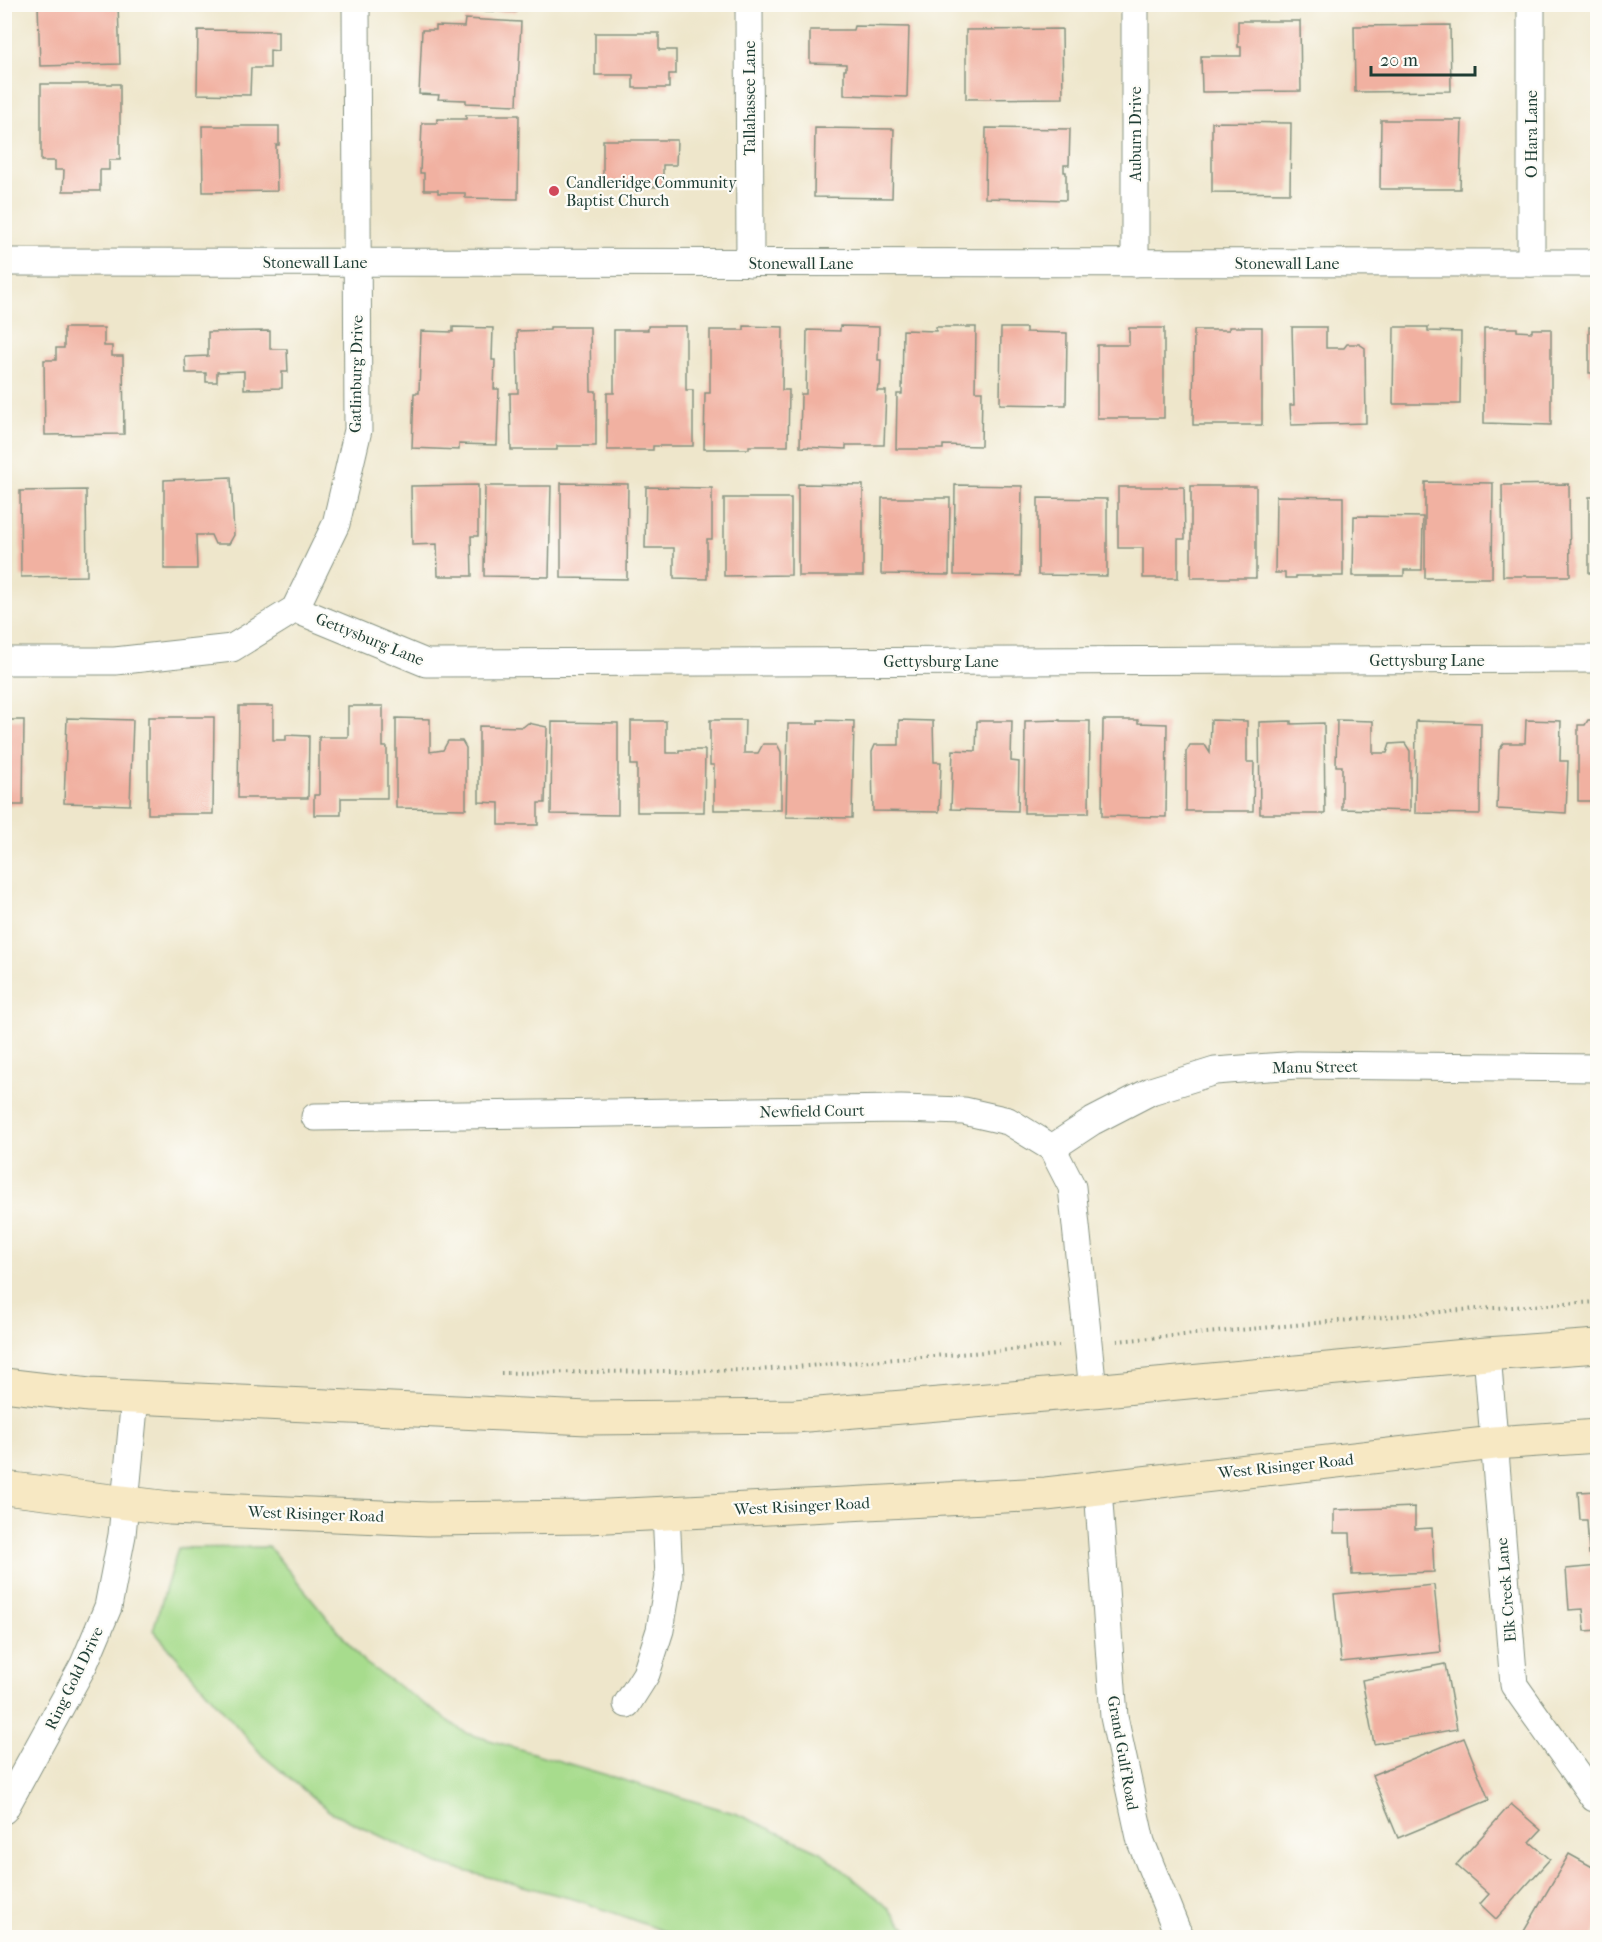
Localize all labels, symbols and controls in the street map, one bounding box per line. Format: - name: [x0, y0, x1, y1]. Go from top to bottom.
- scale bar: [1371, 39, 1474, 77]
- street label: Tallahassee Lane: [740, 41, 759, 155]
- text: 20 m: [1380, 50, 1418, 71]
- street label: Auburn Drive: [1126, 86, 1145, 183]
- street label: O Hara Lane: [1522, 90, 1541, 178]
- place label: Candleridge Community Baptist Church: [566, 173, 737, 210]
- marker: Candleridge Community Baptist Church: [547, 184, 561, 198]
- street label: Stonewall Lane: [263, 253, 367, 272]
- street label: Stonewall Lane: [749, 254, 853, 273]
- street label: Stonewall Lane: [1235, 254, 1339, 273]
- street label: Gatlinburg Drive: [345, 315, 367, 433]
- street label: Gettysburg Lane: [313, 609, 427, 669]
- street label: Gettysburg Lane: [1369, 651, 1485, 670]
- street label: Gettysburg Lane: [883, 652, 999, 671]
- street label: Manu Street: [1272, 1057, 1358, 1077]
- street label: Newfield Court: [759, 1101, 865, 1121]
- street label: West Risinger Road: [1216, 1449, 1355, 1483]
- street label: West Risinger Road: [733, 1493, 871, 1519]
- street label: West Risinger Road: [247, 1502, 385, 1526]
- street label: Elk Creek Lane: [1492, 1537, 1520, 1643]
- street label: Ring Gold Drive: [41, 1623, 107, 1733]
- street label: Grand Gulf Road: [1104, 1694, 1142, 1812]

